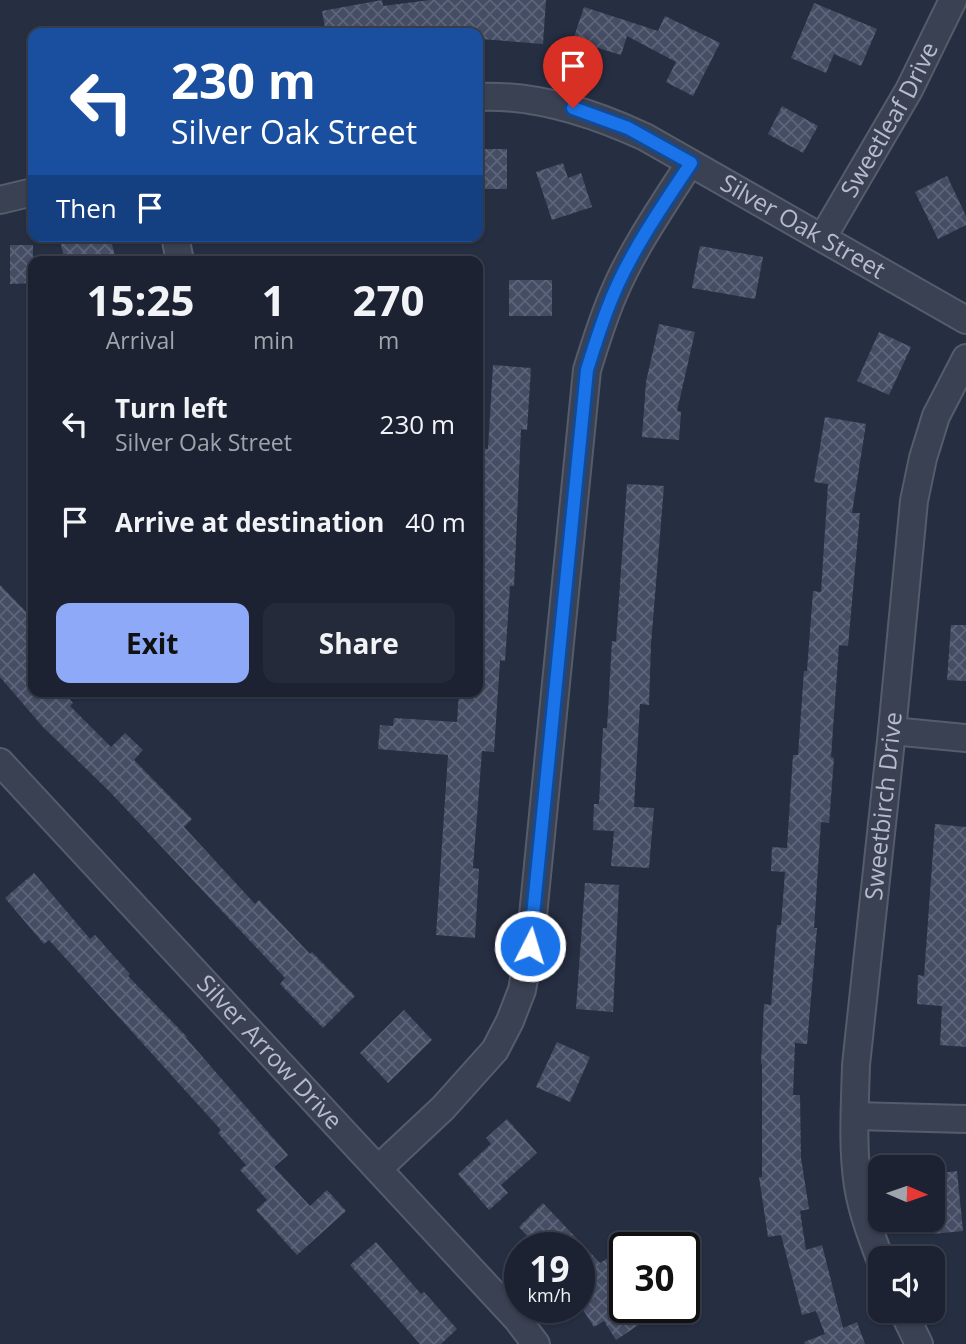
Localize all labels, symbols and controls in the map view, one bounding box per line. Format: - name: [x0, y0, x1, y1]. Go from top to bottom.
- pin: [543, 36, 603, 108]
- street label: Sweetleaf Drive: [832, 36, 945, 203]
- text: 230 m: [171, 47, 316, 113]
- icon: arrive: [554, 47, 592, 85]
- icon: left: [56, 56, 147, 147]
- text: Silver Oak Street: [171, 110, 417, 153]
- street label: Silver Oak Street: [715, 166, 892, 286]
- icon: arrive: [131, 189, 169, 227]
- text: Then: [56, 190, 117, 226]
- text: 15:25: [86, 271, 194, 328]
- text: 1: [261, 271, 286, 328]
- text: 270: [353, 271, 425, 328]
- text: Arrival: [106, 324, 175, 356]
- text: min: [253, 324, 294, 356]
- text: m: [378, 324, 399, 356]
- text: Turn left: [115, 390, 227, 426]
- icon: left: [56, 405, 94, 443]
- text: 230 m: [380, 406, 455, 442]
- text: Silver Oak Street: [115, 426, 292, 458]
- icon: arrive: [56, 503, 94, 541]
- text: Arrive at destination: [115, 504, 384, 540]
- text: 40 m: [405, 504, 466, 540]
- button: Exit: [56, 603, 249, 683]
- button: Share: [263, 603, 455, 683]
- street label: Sweetbirch Drive: [856, 710, 909, 902]
- position arrow: [493, 909, 567, 983]
- street label: Silver Arrow Drive: [190, 967, 351, 1136]
- north arrow: [868, 1155, 945, 1232]
- map controls: [868, 1155, 945, 1323]
- speed limit sign: 30: [609, 1232, 700, 1323]
- text: 19: [529, 1245, 570, 1292]
- button: sound: [868, 1246, 945, 1323]
- text: km/h: [528, 1283, 571, 1307]

